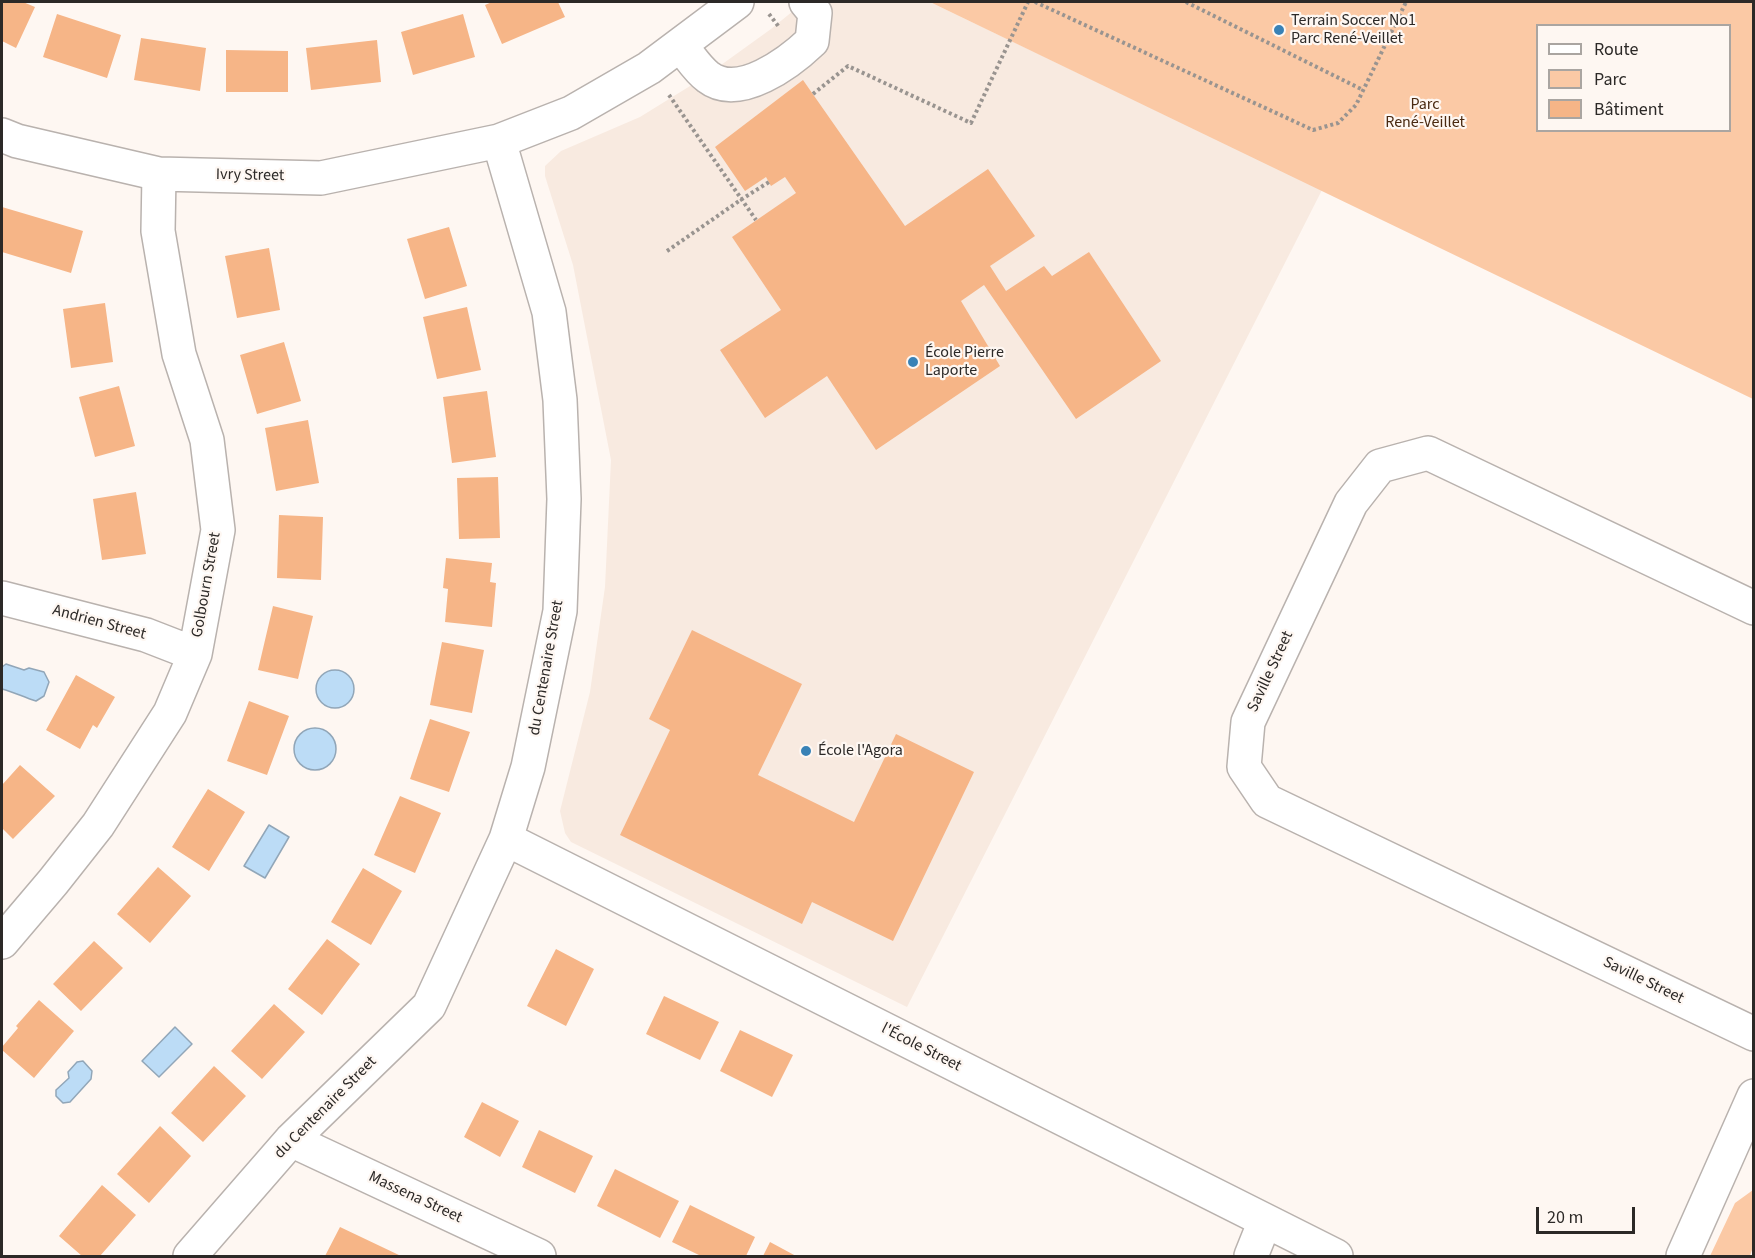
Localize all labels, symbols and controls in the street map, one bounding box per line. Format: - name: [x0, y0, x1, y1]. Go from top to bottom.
- place label: Terrain Soccer No1 Parc René-Veillet: [1291, 11, 1416, 49]
- marker: Terrain Soccer No1 Parc René-Veillet: [1272, 23, 1286, 37]
- legend: [1536, 24, 1731, 132]
- text: Route: [1594, 37, 1638, 62]
- text: Parc: [1594, 67, 1627, 92]
- park label: Parc René-Veillet: [1385, 95, 1465, 133]
- text: Bâtiment: [1594, 97, 1664, 122]
- street label: Ivry Street: [216, 166, 284, 186]
- place label: École Pierre Laporte: [925, 343, 1004, 381]
- marker: École Pierre Laporte: [906, 355, 920, 369]
- street label: Golbourn Street: [188, 531, 226, 639]
- street label: du Centenaire Street: [526, 599, 568, 737]
- street label: Andrien Street: [50, 601, 148, 645]
- street label: Saville Street: [1244, 628, 1298, 716]
- place label: École l'Agora: [818, 741, 903, 761]
- marker: École l'Agora: [799, 744, 813, 758]
- street label: Saville Street: [1600, 953, 1686, 1009]
- street label: l'École Street: [878, 1020, 964, 1076]
- street label: du Centenaire Street: [271, 1053, 381, 1163]
- street label: Massena Street: [365, 1168, 465, 1228]
- scale bar: [1539, 1195, 1638, 1233]
- text: 20 m: [1547, 1205, 1583, 1230]

